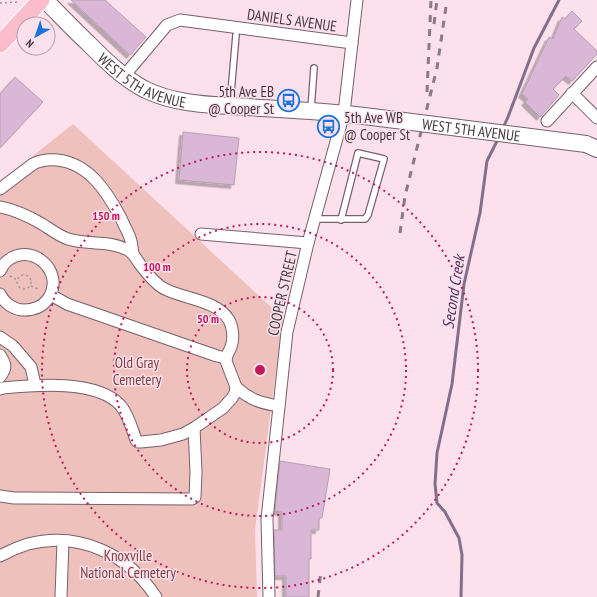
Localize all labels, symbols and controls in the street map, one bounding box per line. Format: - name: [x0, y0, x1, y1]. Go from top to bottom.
- street label: DANIELS AVENUE: [246, 4, 338, 36]
- north arrow: [16, 16, 56, 56]
- text: N: [23, 36, 36, 51]
- street label: WEST 5TH AVENUE: [94, 49, 188, 111]
- place label: 5th Ave EB @ Cooper St: [208, 82, 274, 118]
- bus stop icon: 5th Ave EB @ Cooper St: [276, 87, 302, 113]
- place label: 5th Ave WB @ Cooper St: [344, 108, 410, 144]
- bus stop icon: 5th Ave WB @ Cooper St: [316, 113, 342, 139]
- street label: WEST 5TH AVENUE: [421, 114, 521, 145]
- text: 150 m: [92, 208, 120, 223]
- street label: COOPER STREET: [263, 248, 301, 337]
- water label: Second Creek: [437, 252, 469, 330]
- text: 100 m: [143, 259, 171, 274]
- text: 50 m: [197, 311, 219, 326]
- park label: Old Gray Cemetery: [113, 353, 162, 389]
- centre of rings: [253, 363, 267, 377]
- park label: Knoxville National Cemetery: [80, 546, 176, 582]

